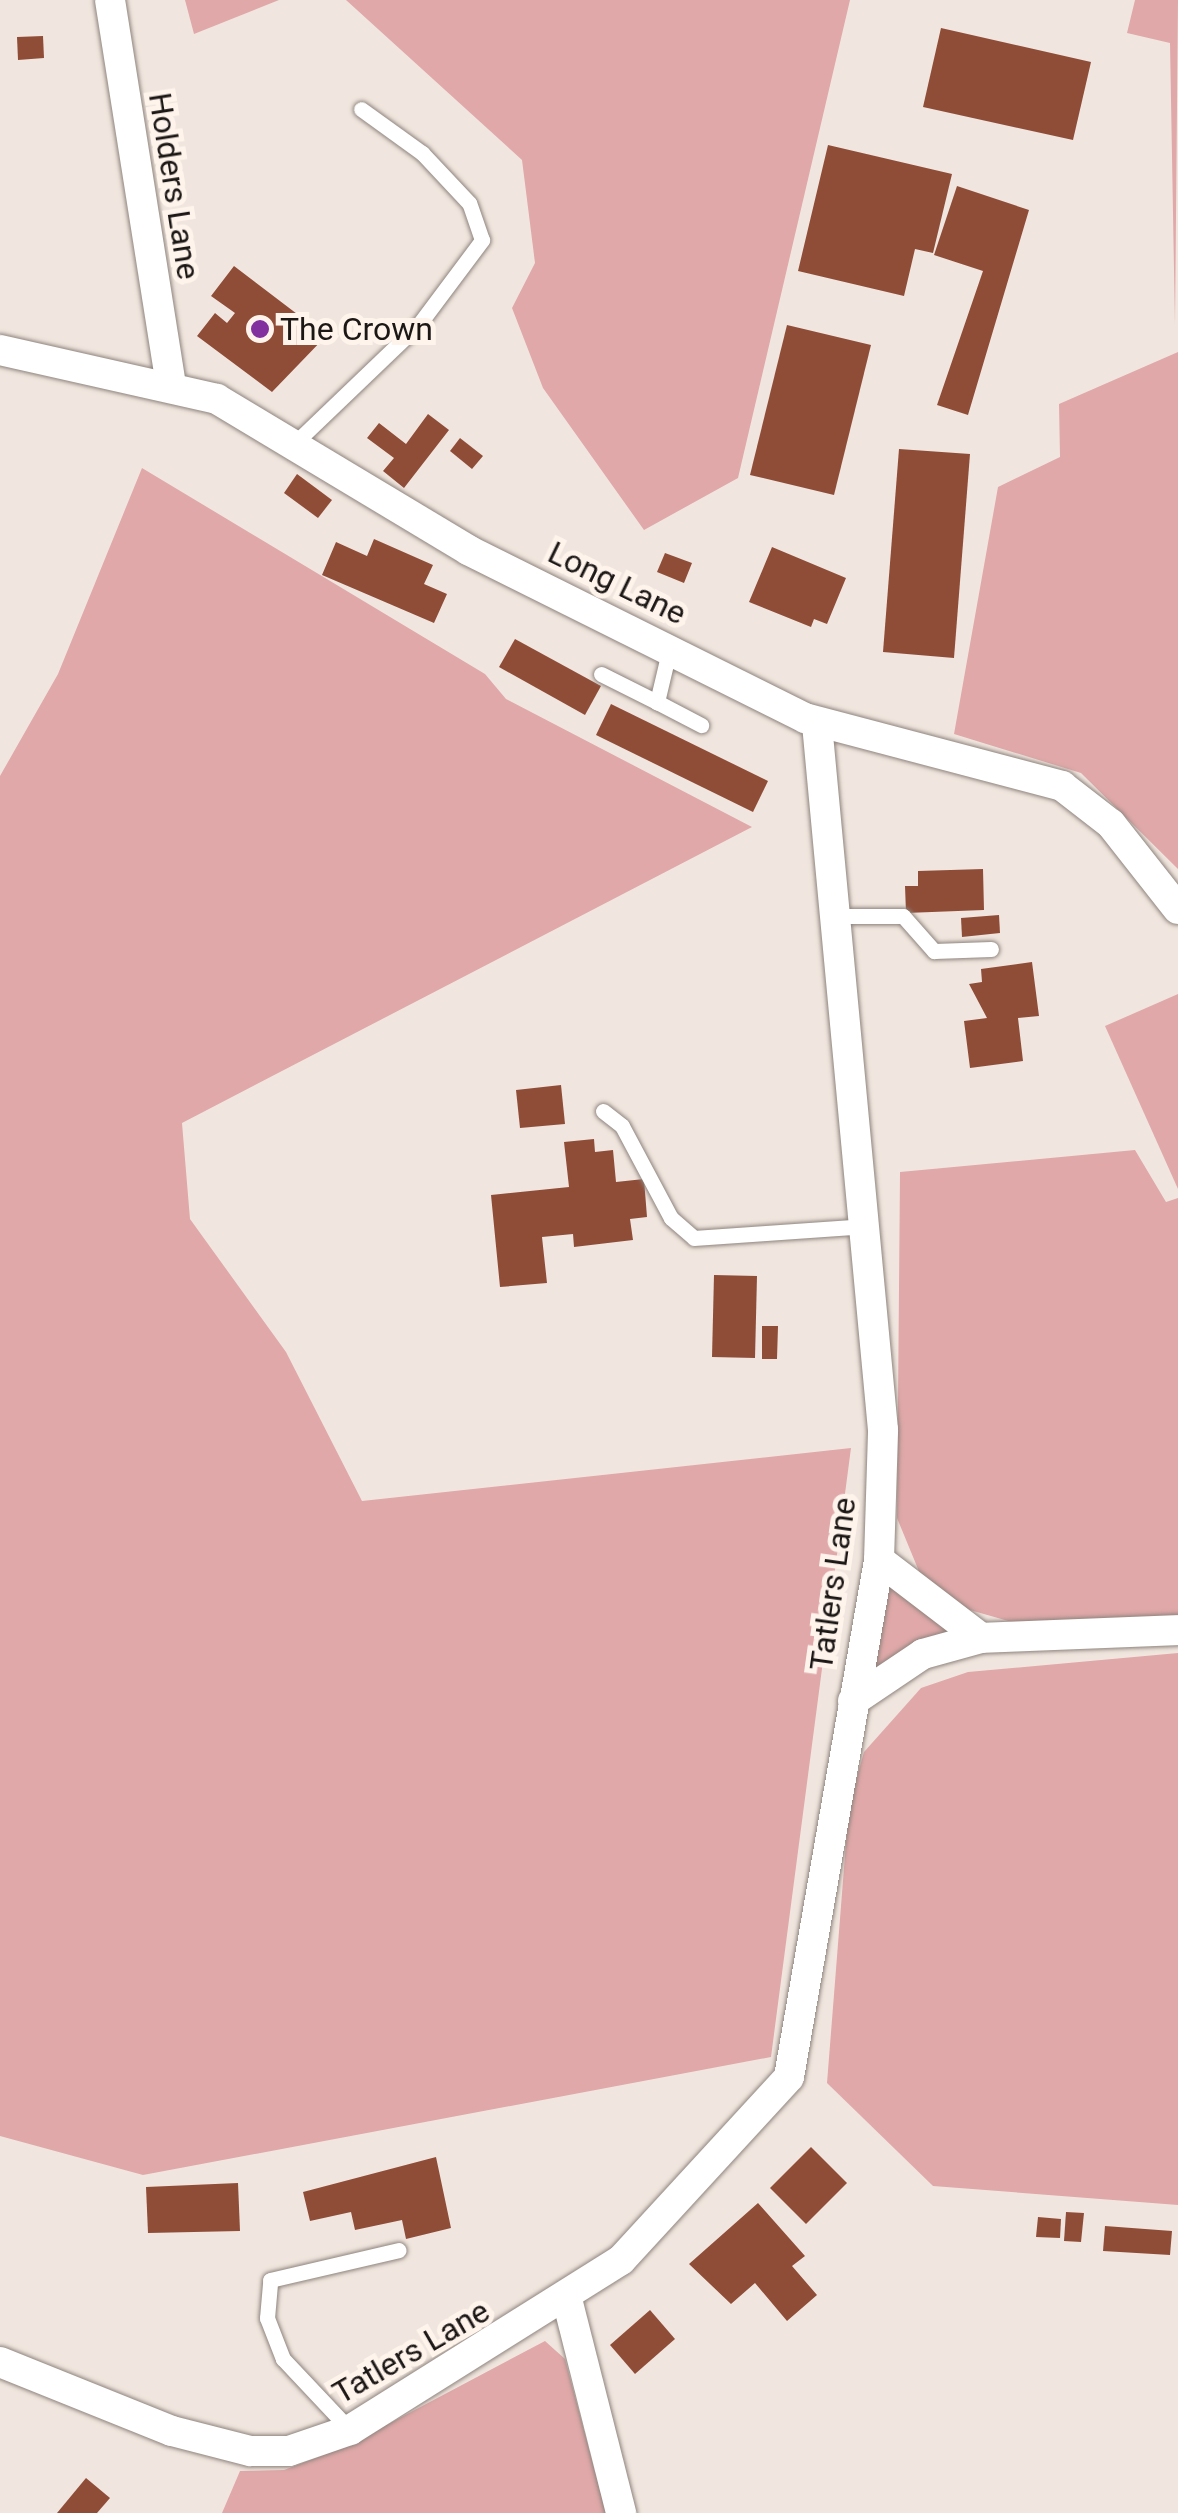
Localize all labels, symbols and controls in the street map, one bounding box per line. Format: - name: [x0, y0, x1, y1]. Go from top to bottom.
- street label: Holders Lane: [140, 90, 208, 282]
- place label: The Crown: [280, 310, 433, 348]
- marker: The Crown: [249, 318, 271, 340]
- street label: Long Lane: [542, 533, 692, 633]
- street label: Tatlers Lane: [802, 1495, 864, 1673]
- street label: Tatlers Lane: [326, 2292, 496, 2412]

